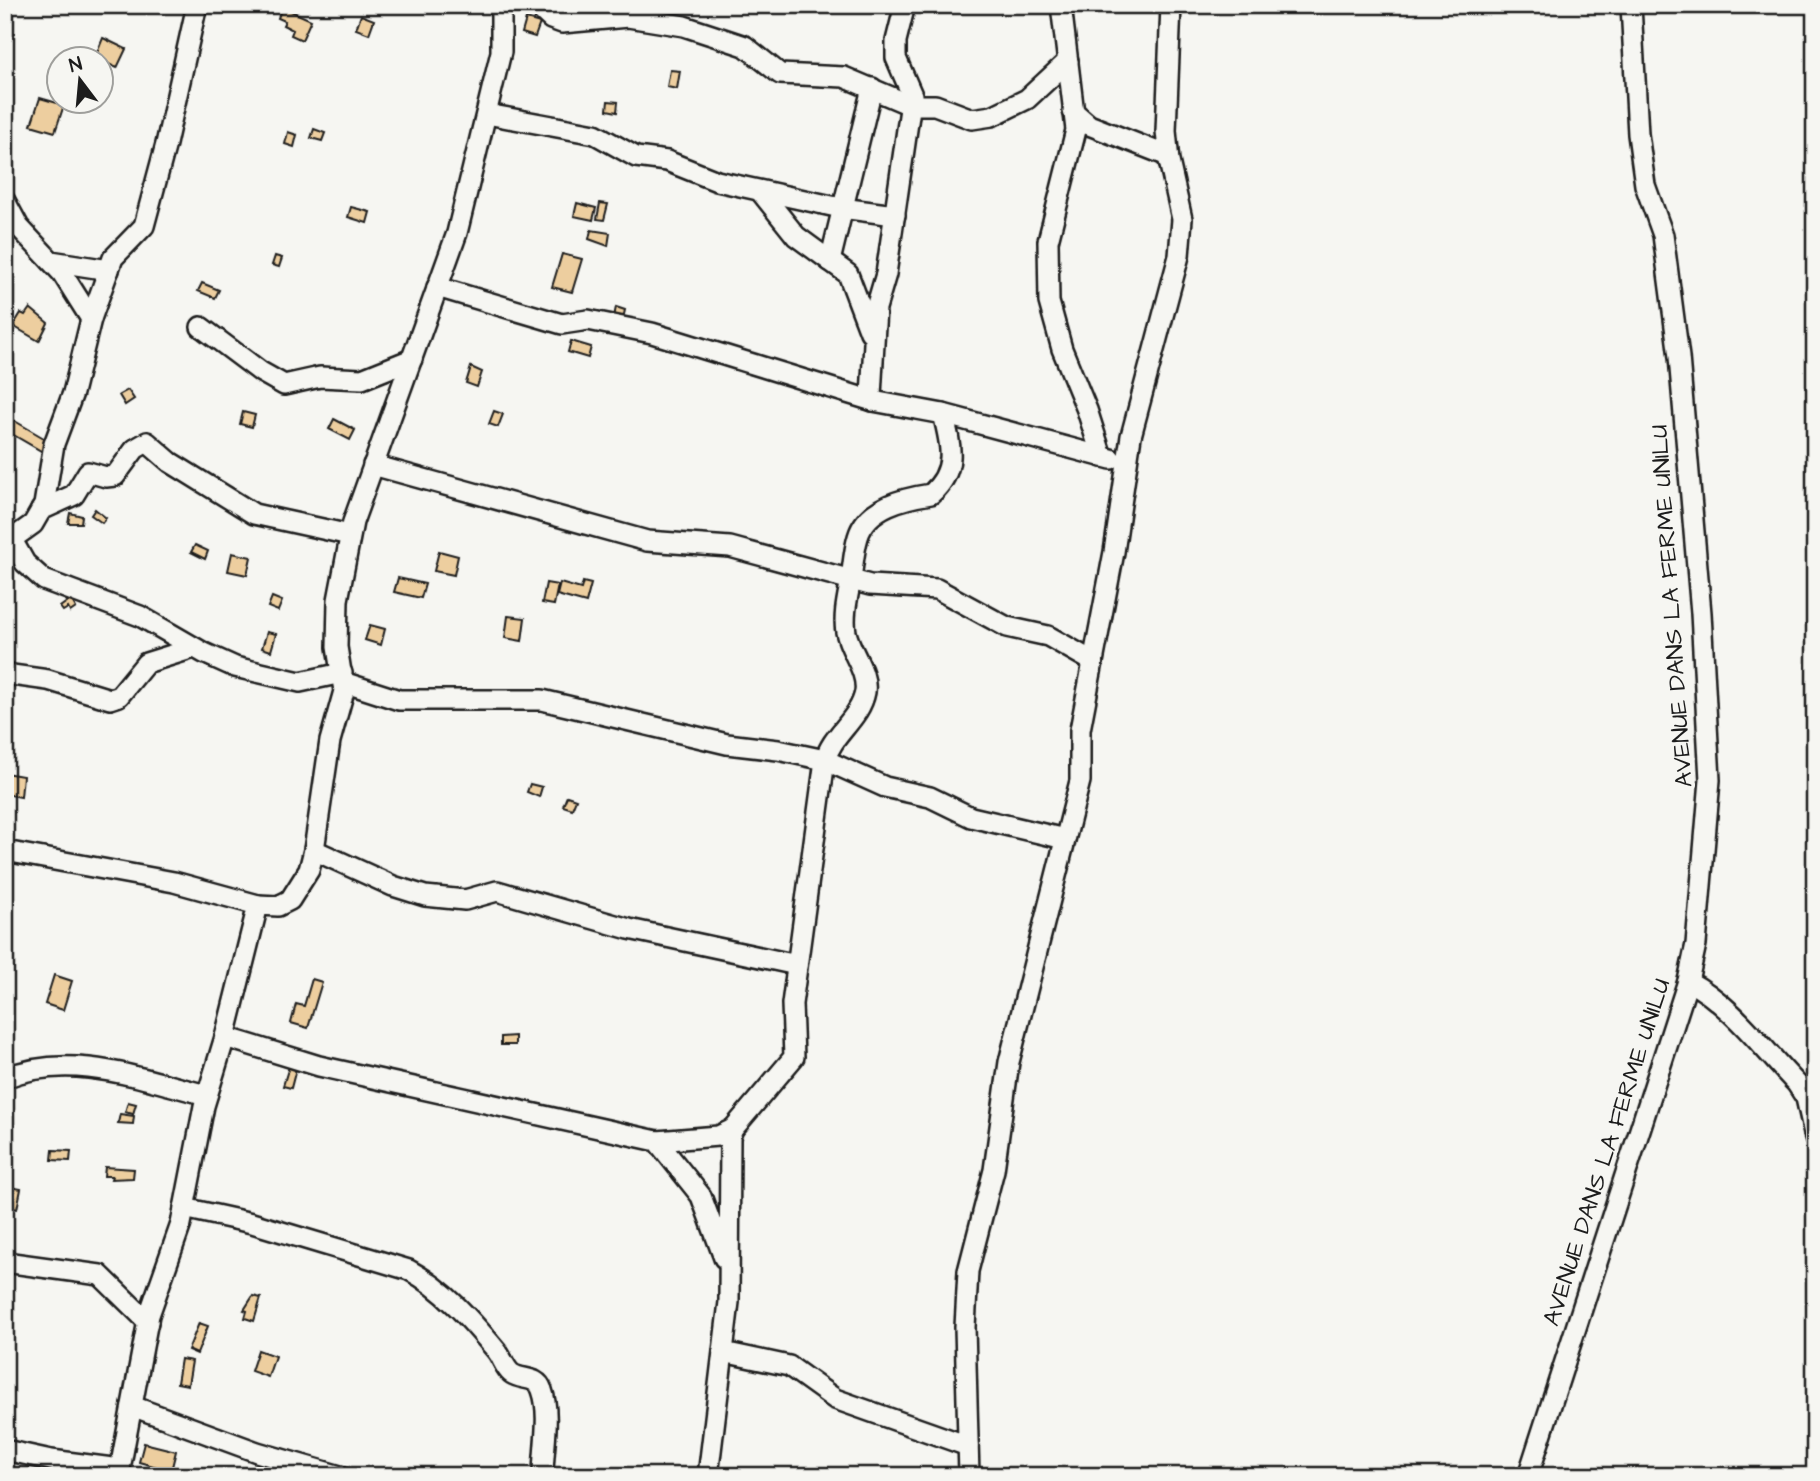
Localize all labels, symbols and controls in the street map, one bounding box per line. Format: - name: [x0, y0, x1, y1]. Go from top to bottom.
- north arrow: [46, 46, 116, 116]
- text: N: [66, 50, 85, 80]
- street label: AVENUE DANS LA FERME UNILU: [1642, 423, 1702, 788]
- street label: AVENUE DANS LA FERME UNILU: [1535, 974, 1679, 1330]

